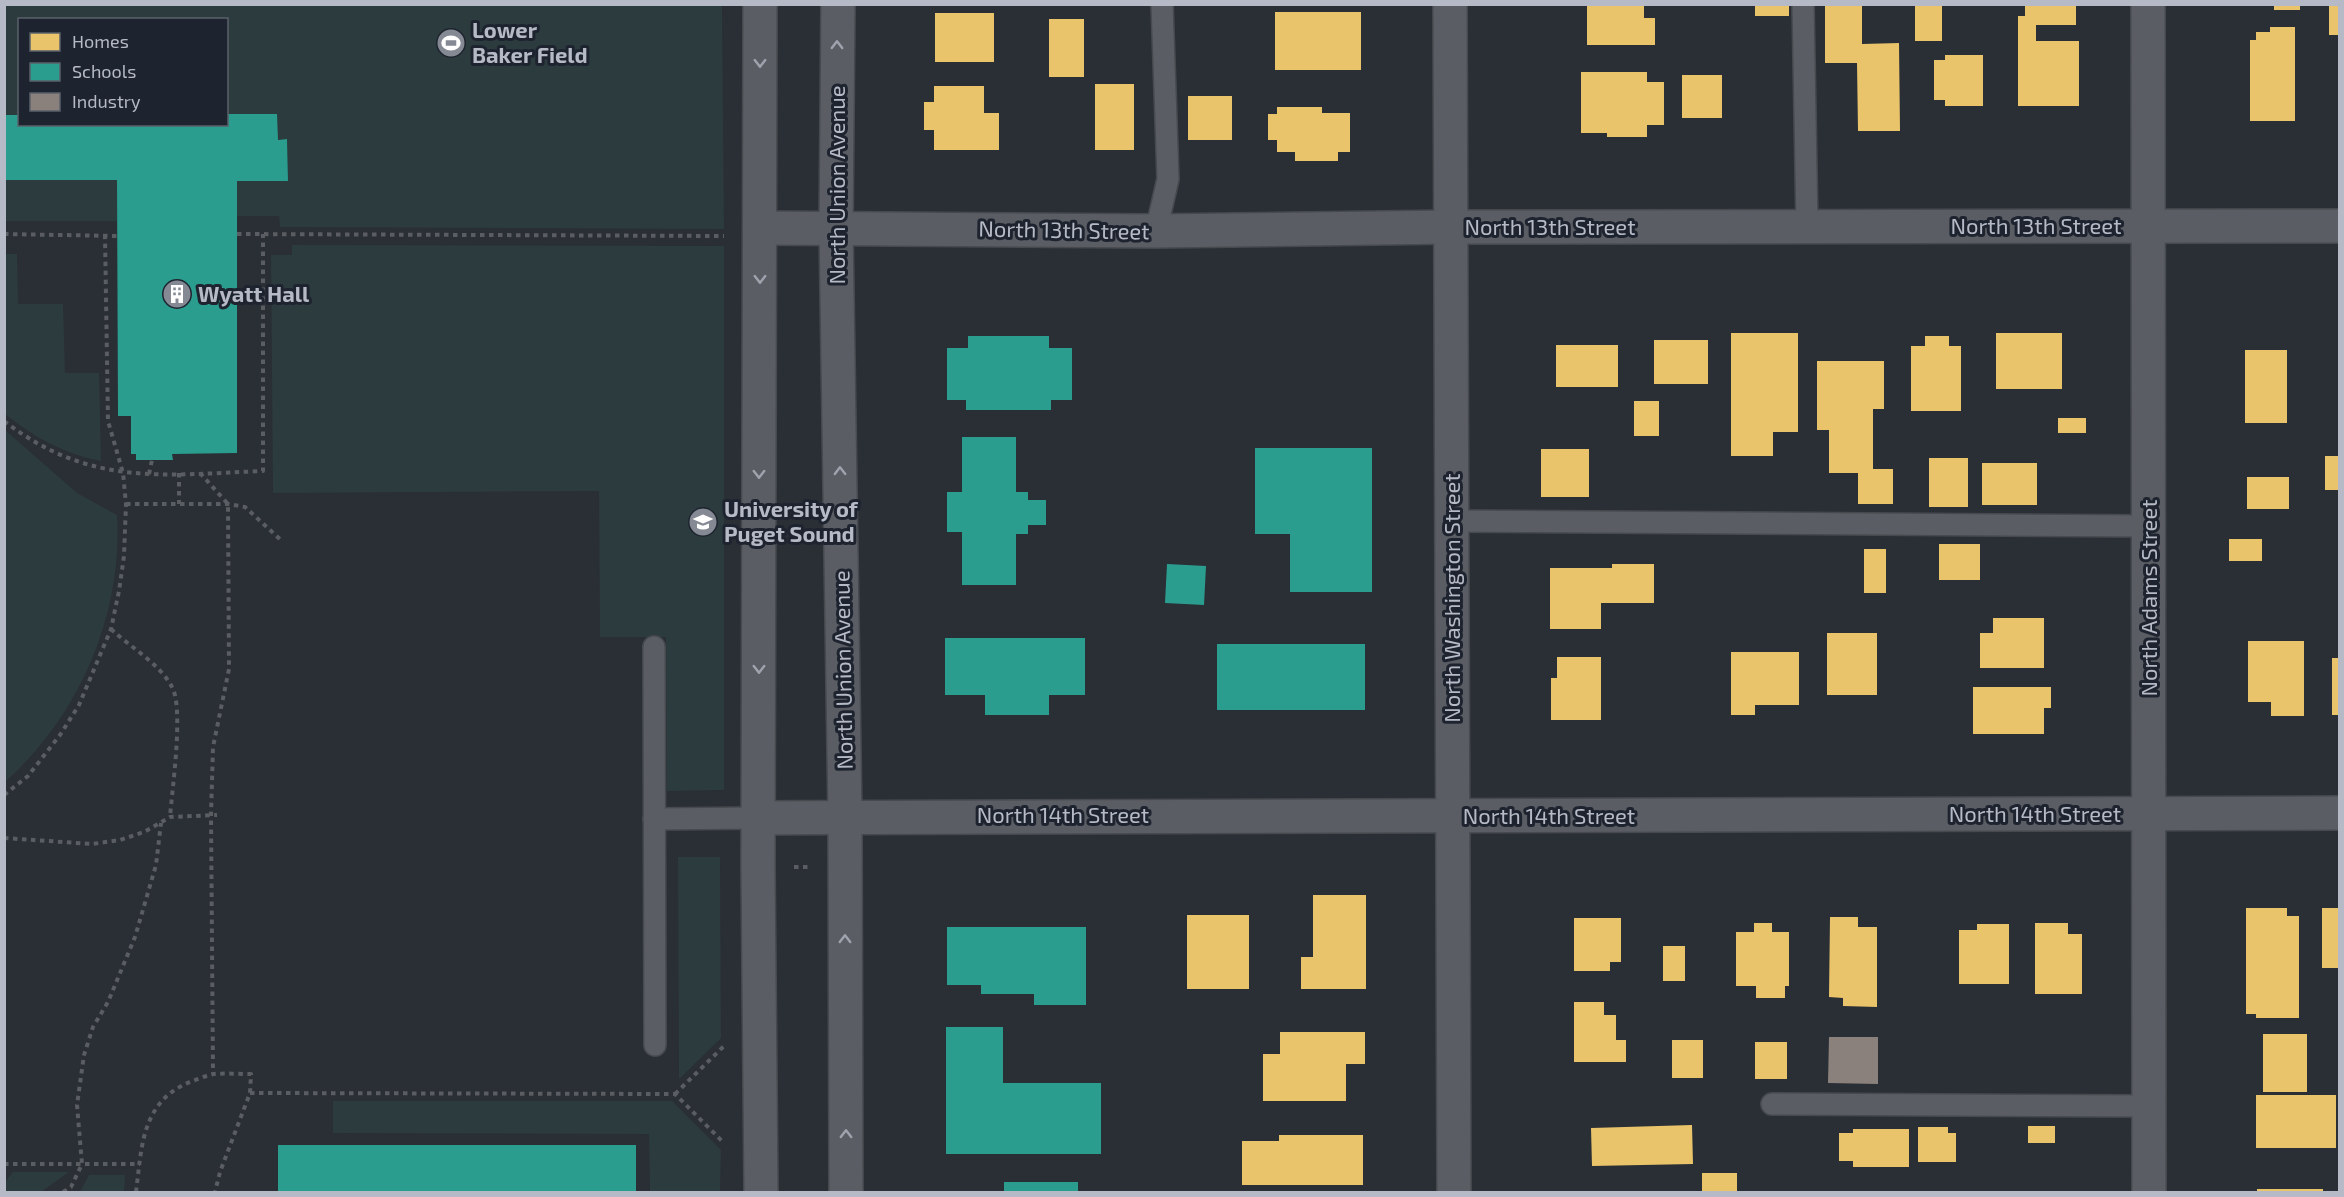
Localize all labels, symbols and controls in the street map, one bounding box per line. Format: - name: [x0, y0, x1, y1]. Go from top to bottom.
- place label: Lower Baker Field: [472, 16, 588, 67]
- legend: [18, 18, 228, 126]
- sports icon: Lower Baker Field: [435, 27, 467, 59]
- text: Homes: [72, 30, 129, 52]
- one-way arrow: [831, 41, 844, 50]
- one-way arrow: [754, 58, 766, 67]
- text: Schools: [72, 60, 136, 82]
- street label: North Union Avenue: [823, 85, 849, 285]
- text: Industry: [72, 90, 141, 112]
- street label: North 13th Street: [1950, 212, 2122, 238]
- street label: North 13th Street: [1464, 213, 1636, 239]
- street label: North 13th Street: [978, 215, 1150, 243]
- one-way arrow: [754, 274, 766, 283]
- building icon: Wyatt Hall: [161, 278, 193, 310]
- place label: Wyatt Hall: [198, 280, 310, 307]
- one-way arrow: [834, 467, 846, 476]
- one-way arrow: [753, 469, 765, 478]
- street label: North Washington Street: [1438, 473, 1464, 723]
- place label: University of Puget Sound: [724, 495, 859, 546]
- street label: North Adams Street: [2135, 499, 2161, 697]
- school or university icon: University of Puget Sound: [687, 506, 719, 538]
- street label: North Union Avenue: [827, 570, 857, 770]
- one-way arrow: [753, 664, 765, 673]
- street label: North 14th Street: [1949, 800, 2121, 826]
- street label: North 14th Street: [977, 801, 1149, 827]
- street label: North 14th Street: [1463, 802, 1635, 828]
- one-way arrow: [839, 935, 851, 944]
- one-way arrow: [840, 1130, 852, 1139]

